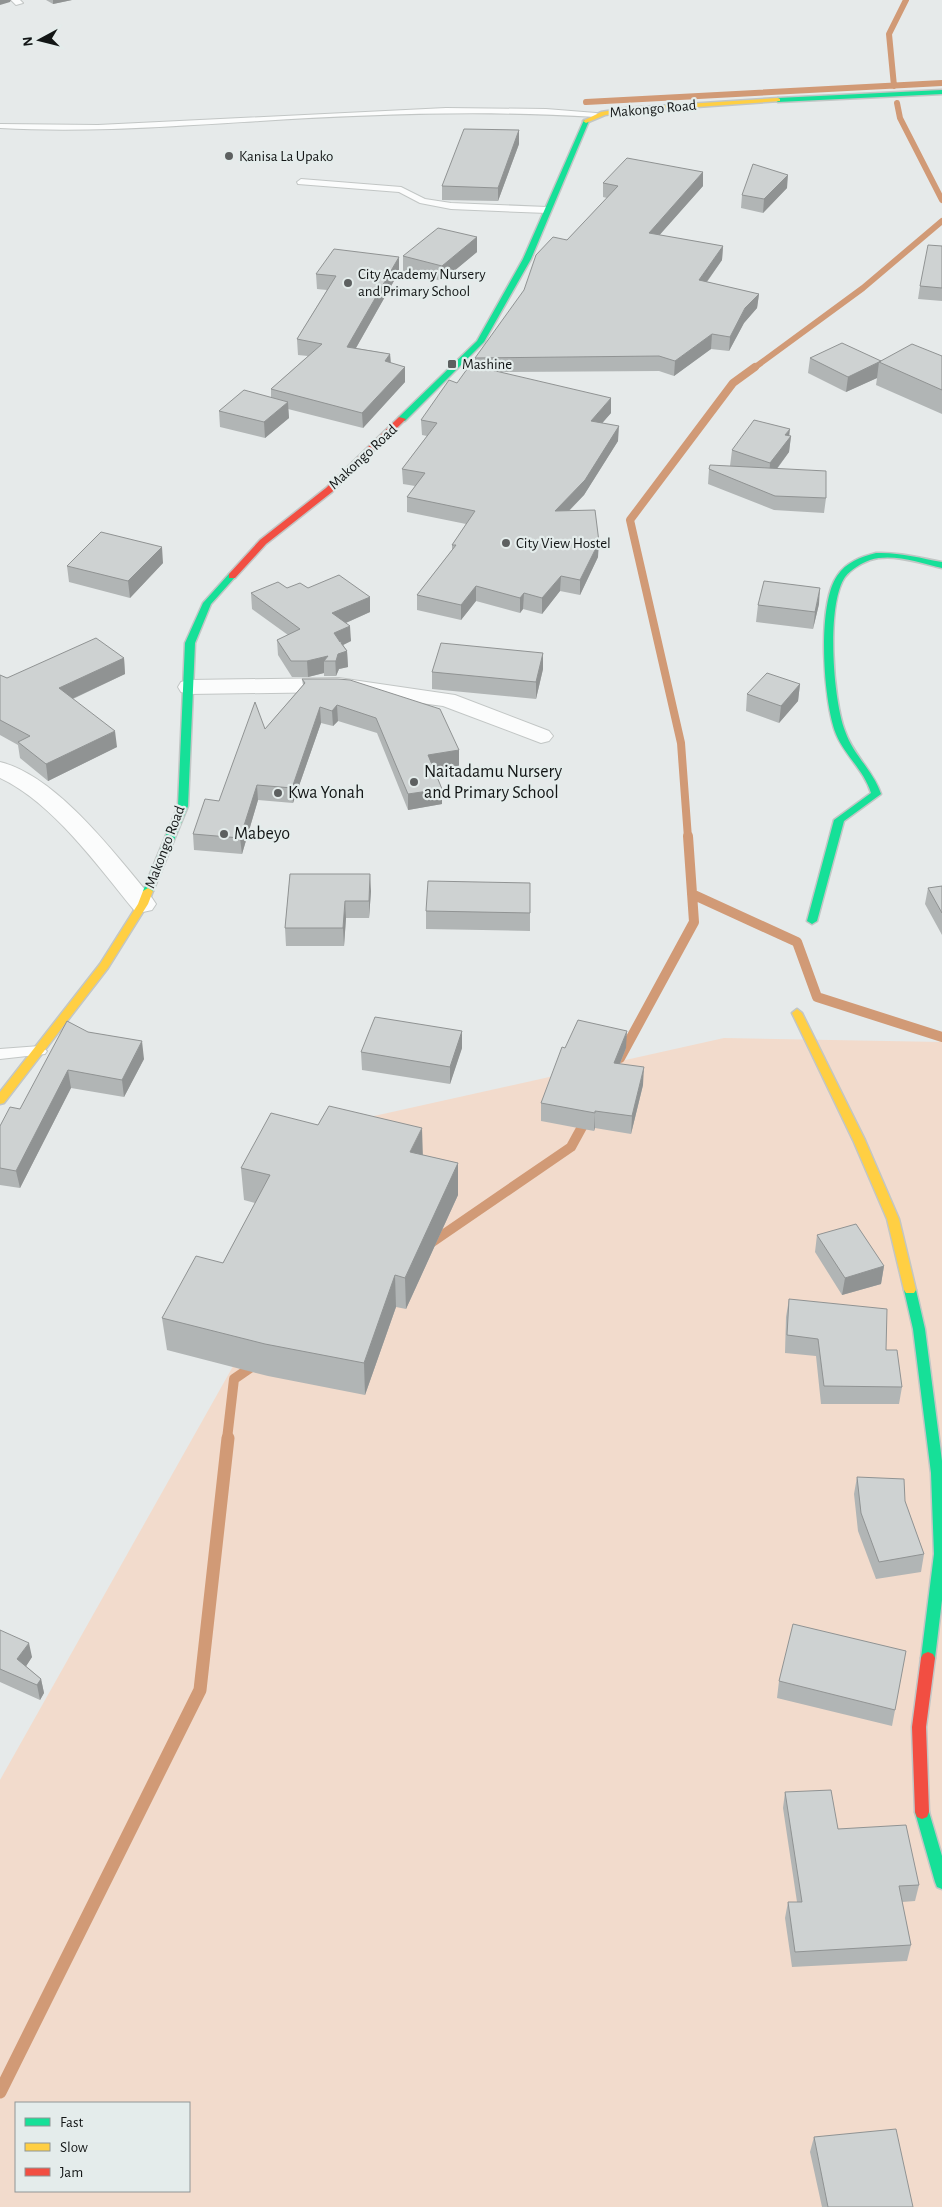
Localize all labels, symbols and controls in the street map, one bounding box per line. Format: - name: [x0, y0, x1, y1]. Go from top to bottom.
- north arrow: [15, 15, 65, 65]
- text: N: [21, 36, 36, 47]
- street label: Makongo Road: [609, 98, 697, 120]
- place label: Kanisa La Upako: [239, 149, 333, 164]
- marker: Kanisa La Upako: [223, 150, 235, 162]
- place label: City Academy Nursery and Primary School: [358, 267, 486, 299]
- marker: City Academy Nursery and Primary School: [342, 277, 354, 289]
- place label: Mashine: [462, 357, 512, 372]
- marker: Mashine: [446, 358, 458, 370]
- street label: Makongo Road: [326, 422, 400, 492]
- place label: City View Hostel: [516, 536, 611, 551]
- marker: City View Hostel: [500, 537, 512, 549]
- place label: Naitadamu Nursery and Primary School: [424, 763, 563, 802]
- marker: Naitadamu Nursery and Primary School: [408, 776, 420, 788]
- place label: Kwa Yonah: [288, 784, 364, 802]
- marker: Kwa Yonah: [272, 787, 284, 799]
- street label: Makongo Road: [142, 803, 188, 890]
- place label: Mabeyo: [234, 825, 290, 843]
- marker: Mabeyo: [218, 828, 230, 840]
- legend: [15, 2102, 190, 2192]
- text: Fast: [60, 2115, 84, 2130]
- text: Slow: [60, 2140, 88, 2155]
- text: Jam: [60, 2165, 83, 2180]

